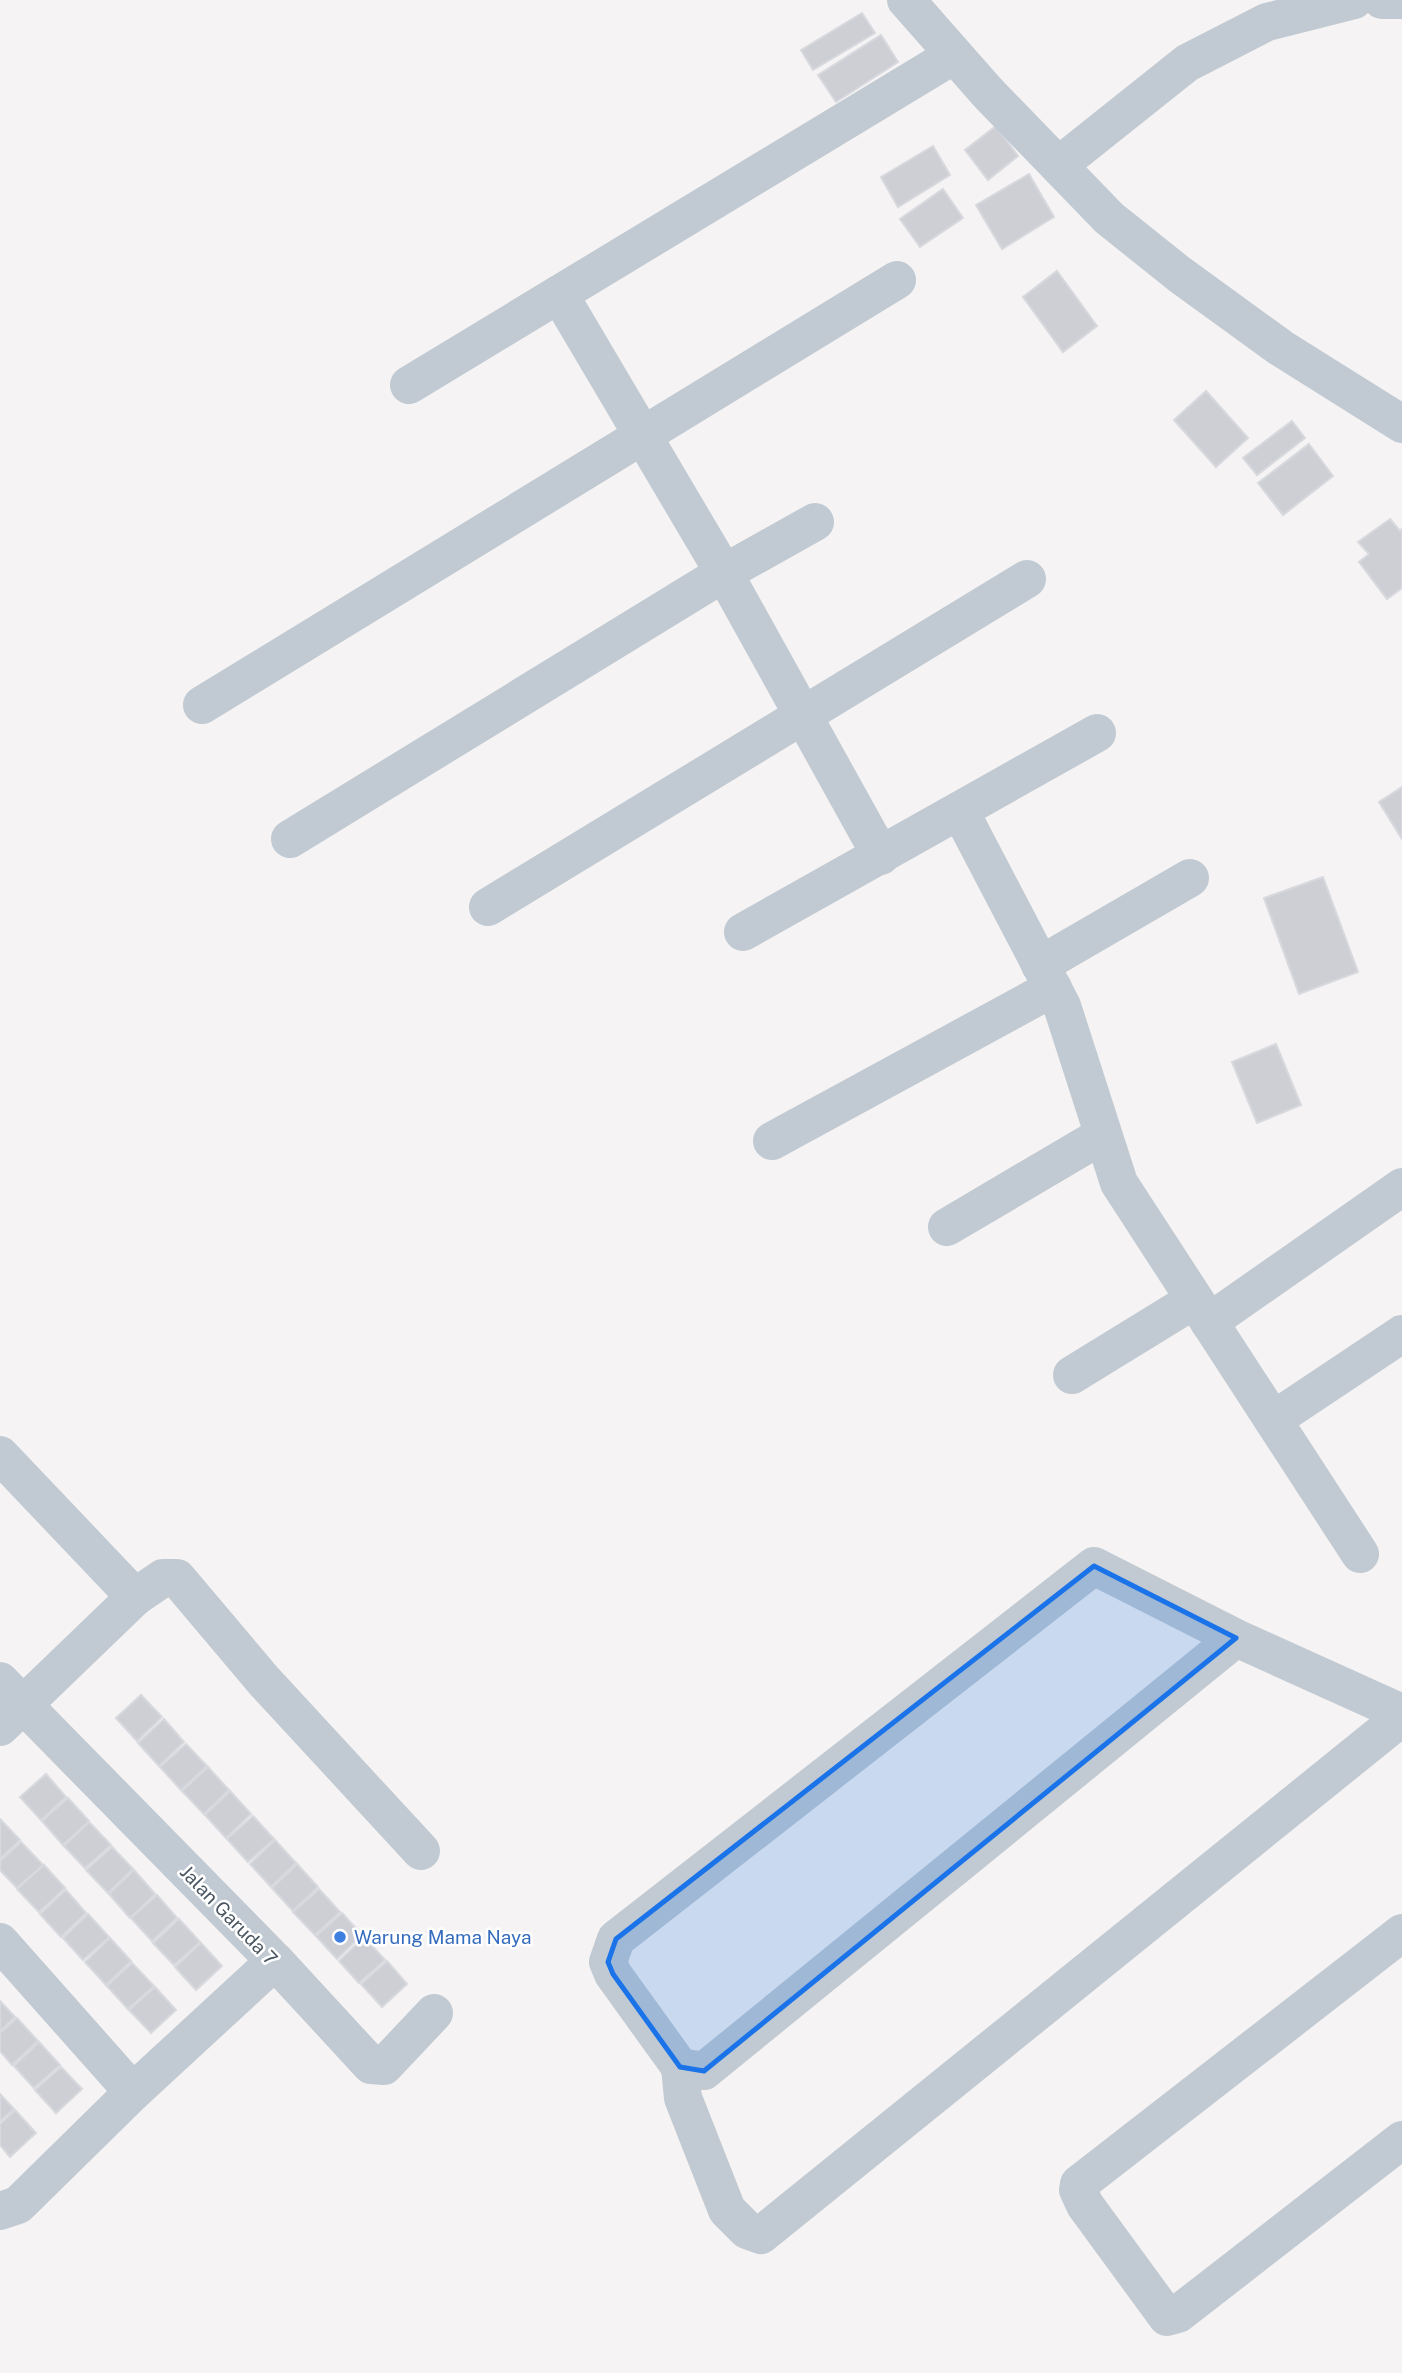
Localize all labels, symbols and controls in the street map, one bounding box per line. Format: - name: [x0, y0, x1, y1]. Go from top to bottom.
- street label: Jalan Garuda 7: [176, 1860, 282, 1970]
- place label: Warung Mama Naya: [354, 1926, 531, 1948]
- marker: Warung Mama Naya: [332, 1929, 348, 1945]

